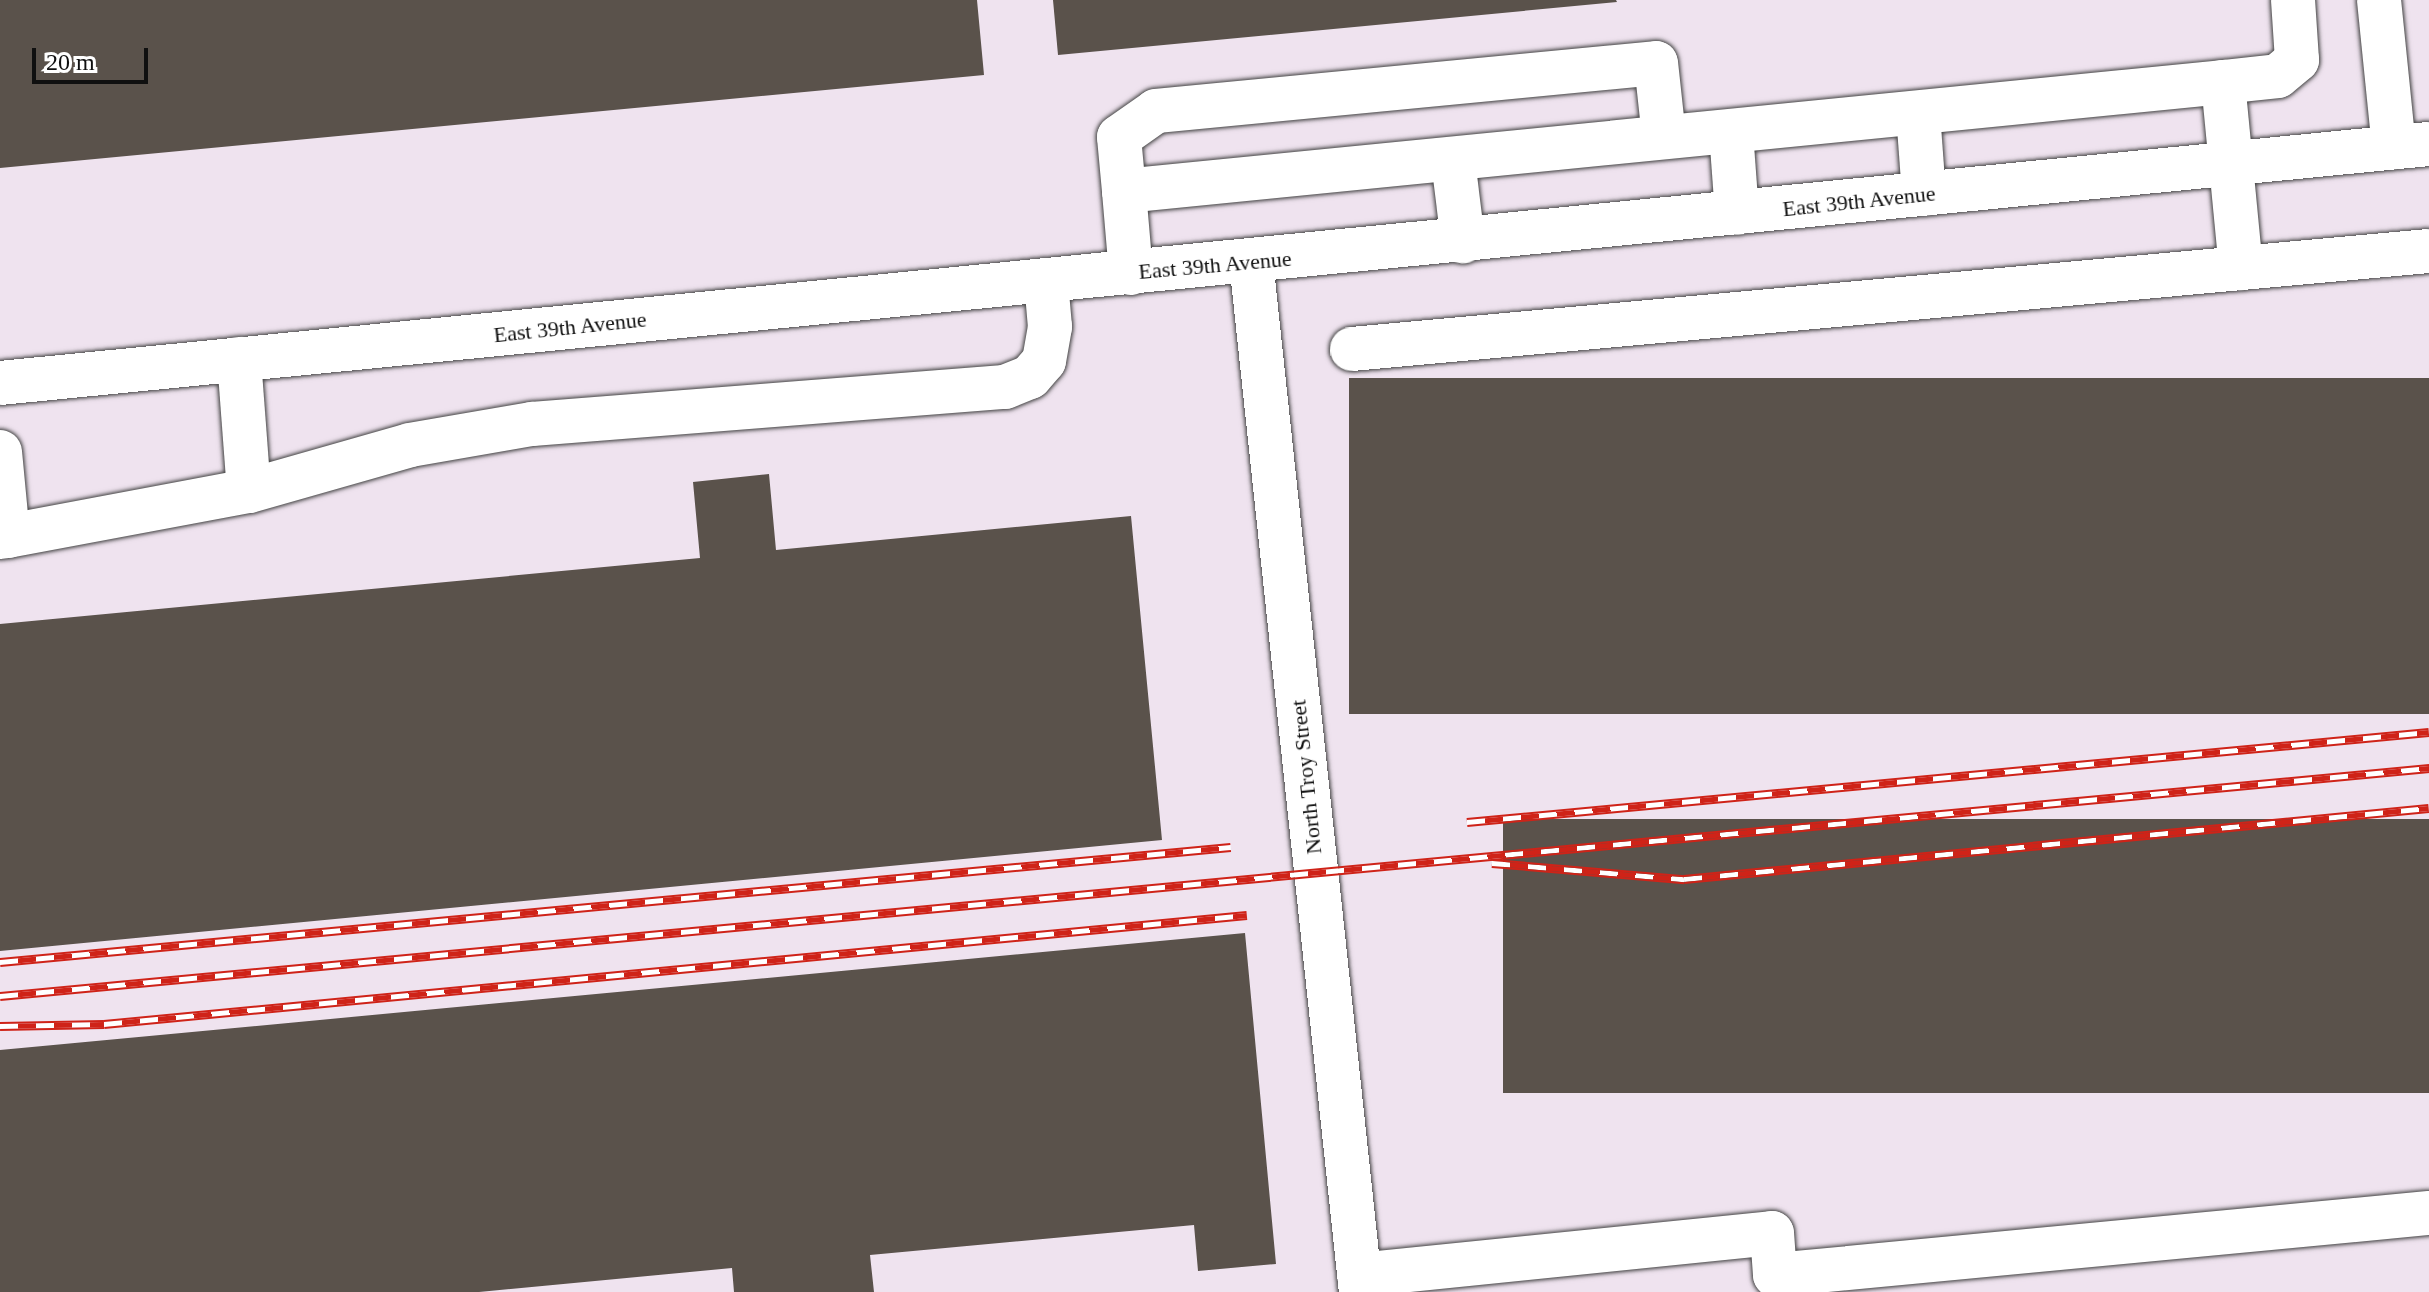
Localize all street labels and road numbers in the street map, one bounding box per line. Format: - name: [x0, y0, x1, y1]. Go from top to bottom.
- street label: East 39th Avenue: [1781, 180, 1937, 222]
- street label: East 39th Avenue: [1137, 245, 1293, 285]
- street label: East 39th Avenue: [492, 306, 648, 348]
- street label: North Troy Street: [1285, 698, 1327, 856]

